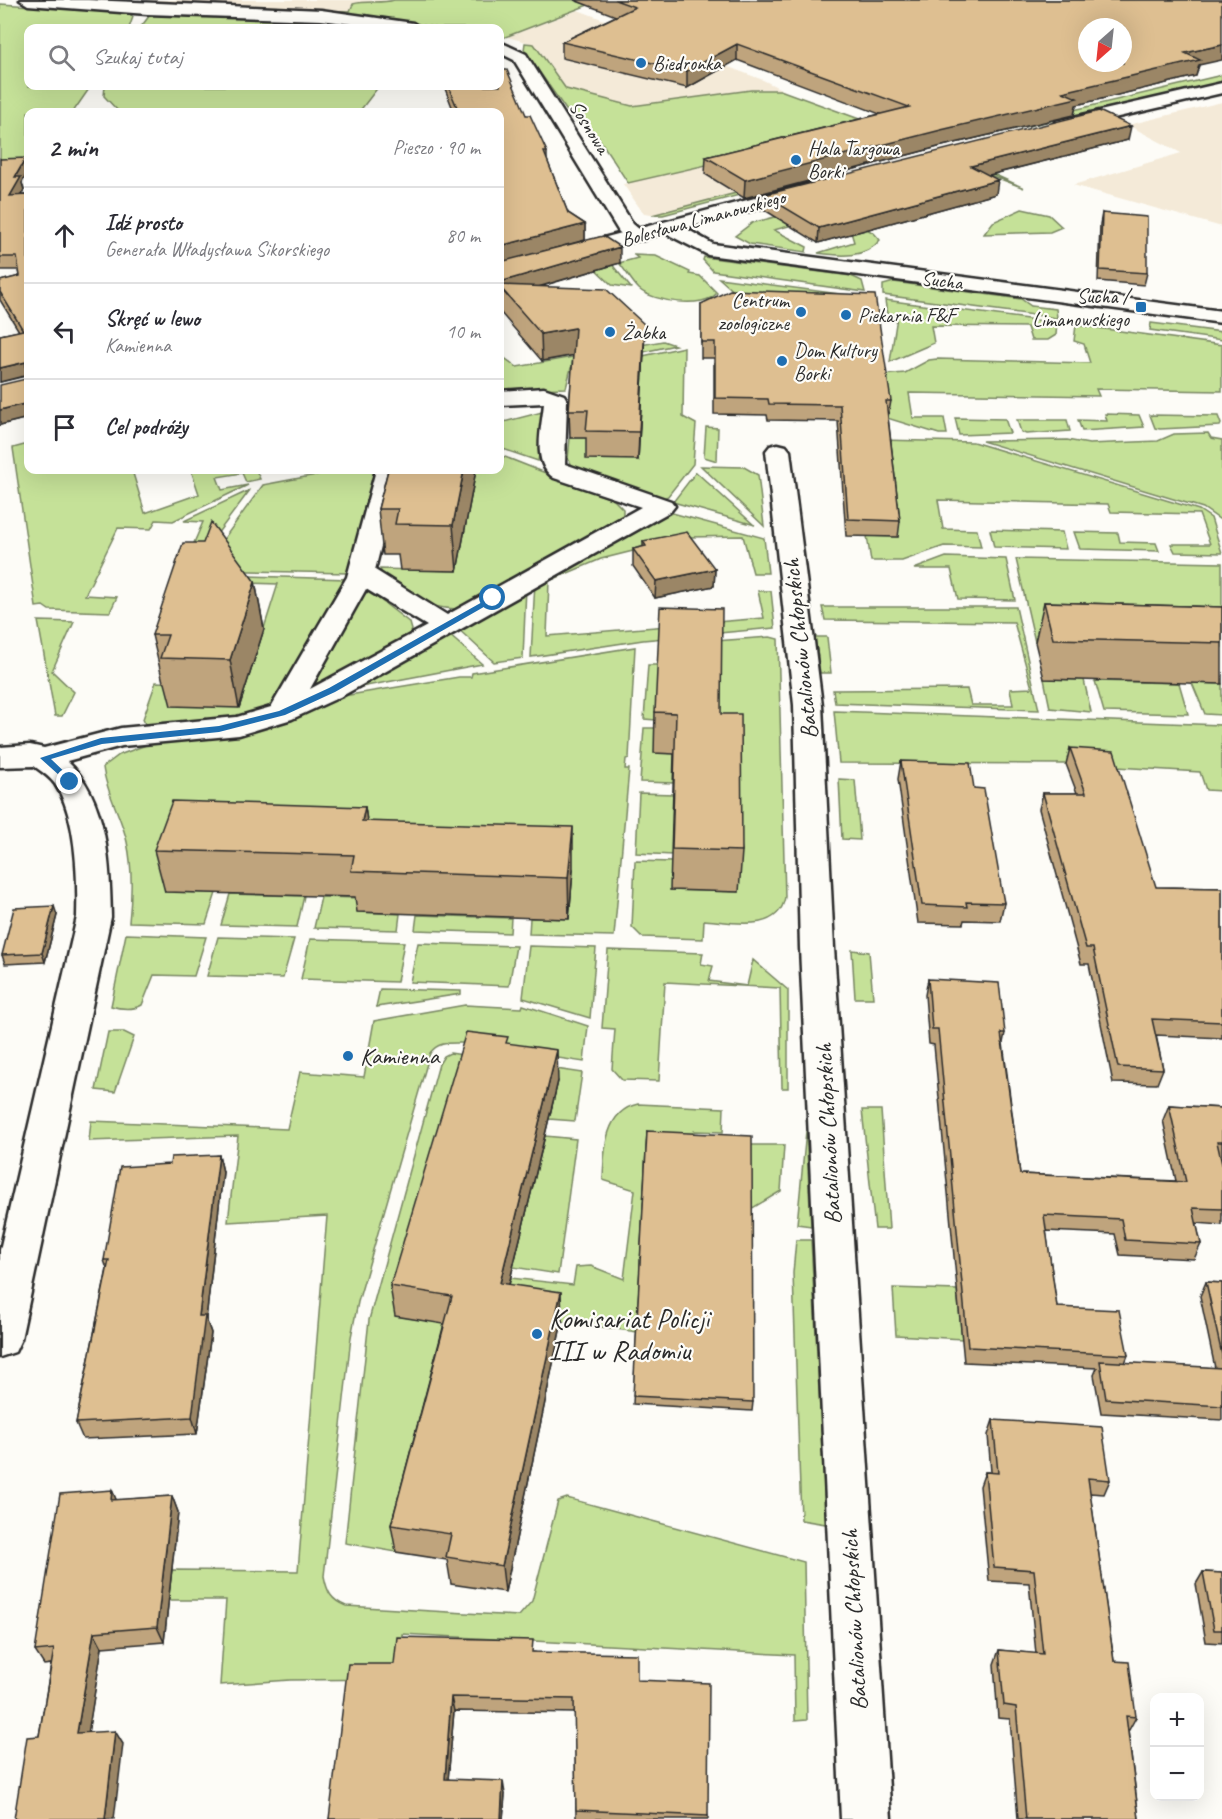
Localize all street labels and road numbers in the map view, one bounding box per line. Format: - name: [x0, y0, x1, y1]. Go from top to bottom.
- street label: Sosnowa: [564, 96, 616, 160]
- street label: Bolesława Limanowskiego: [618, 184, 790, 252]
- street label: Sucha: [920, 266, 966, 296]
- street label: Batalionów Chłopskich: [776, 556, 824, 741]
- street label: Batalionów Chłopskich: [808, 1042, 848, 1225]
- street label: Batalionów Chłopskich: [834, 1528, 874, 1711]

